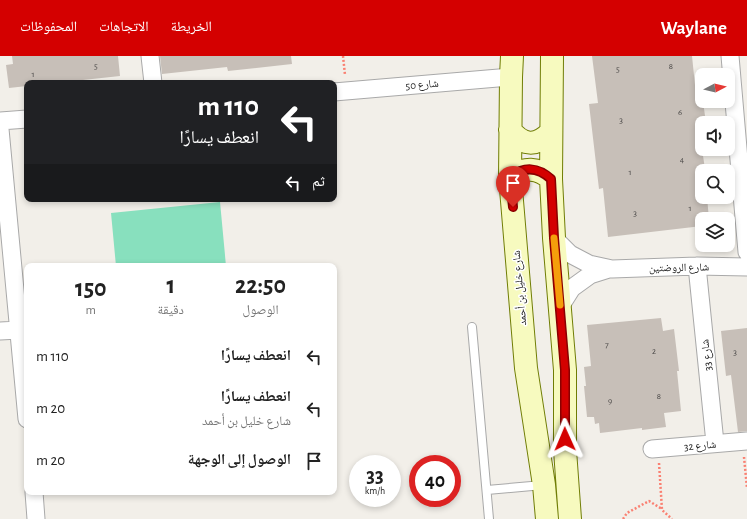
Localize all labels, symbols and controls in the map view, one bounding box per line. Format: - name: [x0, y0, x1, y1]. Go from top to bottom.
- text: Waylane: [660, 19, 727, 38]
- text: المحفوظات: [20, 20, 77, 34]
- text: الاتجاهات: [99, 20, 149, 34]
- text: الخريطة: [171, 20, 212, 34]
- house number: 5: [94, 62, 98, 71]
- house number: 8: [669, 62, 673, 71]
- house number: 5: [616, 65, 620, 74]
- north arrow: [695, 68, 735, 108]
- map controls: [695, 68, 735, 252]
- house number: 1: [31, 70, 35, 79]
- street label: شارع 50: [405, 78, 439, 92]
- text: 110 m: [197, 93, 259, 121]
- icon: left: [273, 96, 325, 148]
- house number: 6: [678, 108, 682, 117]
- house number: 3: [619, 116, 623, 125]
- button: sound: [695, 116, 735, 156]
- text: انعطف يسارًا: [179, 129, 259, 147]
- house number: 4: [680, 155, 685, 164]
- button: search: [695, 164, 735, 204]
- pin: [496, 166, 530, 207]
- house number: 1: [628, 168, 632, 177]
- icon: left: [282, 172, 304, 194]
- icon: arrive: [502, 172, 524, 194]
- text: ثم: [312, 174, 325, 189]
- house number: 1: [688, 204, 692, 213]
- house number: 3: [633, 209, 637, 218]
- button: layers: [695, 212, 735, 252]
- street label: شارع خليل بن أحمد: [509, 250, 529, 326]
- street label: شارع الروضتين: [649, 261, 709, 275]
- text: 1: [166, 274, 175, 298]
- text: 22:50: [235, 274, 286, 298]
- text: 150: [75, 277, 107, 301]
- text: m: [86, 304, 96, 317]
- text: دقيقة: [158, 304, 184, 317]
- text: الوصول: [243, 304, 278, 317]
- street label: شارع 33: [699, 338, 715, 371]
- house number: 7: [605, 341, 609, 350]
- icon: left: [303, 346, 325, 368]
- house number: 2: [652, 347, 656, 356]
- text: انعطف يسارًا: [221, 348, 291, 363]
- house number: 3: [733, 348, 737, 357]
- text: 110 m: [36, 349, 69, 364]
- text: انعطف يسارًا: [221, 389, 291, 404]
- house number: 8: [657, 392, 661, 401]
- house number: 9: [608, 397, 612, 406]
- icon: left: [303, 398, 325, 420]
- text: 20 m: [36, 401, 65, 416]
- text: شارع خليل بن أحمد: [202, 415, 291, 428]
- position arrow: [544, 418, 586, 460]
- street label: شارع 32: [683, 439, 717, 453]
- icon: arrive: [303, 450, 325, 472]
- text: الوصول إلى الوجهة: [188, 452, 291, 467]
- text: 20 m: [36, 453, 65, 468]
- speed limit sign: 40: [409, 455, 461, 507]
- text: 33: [366, 466, 384, 486]
- text: km/h: [365, 486, 385, 496]

